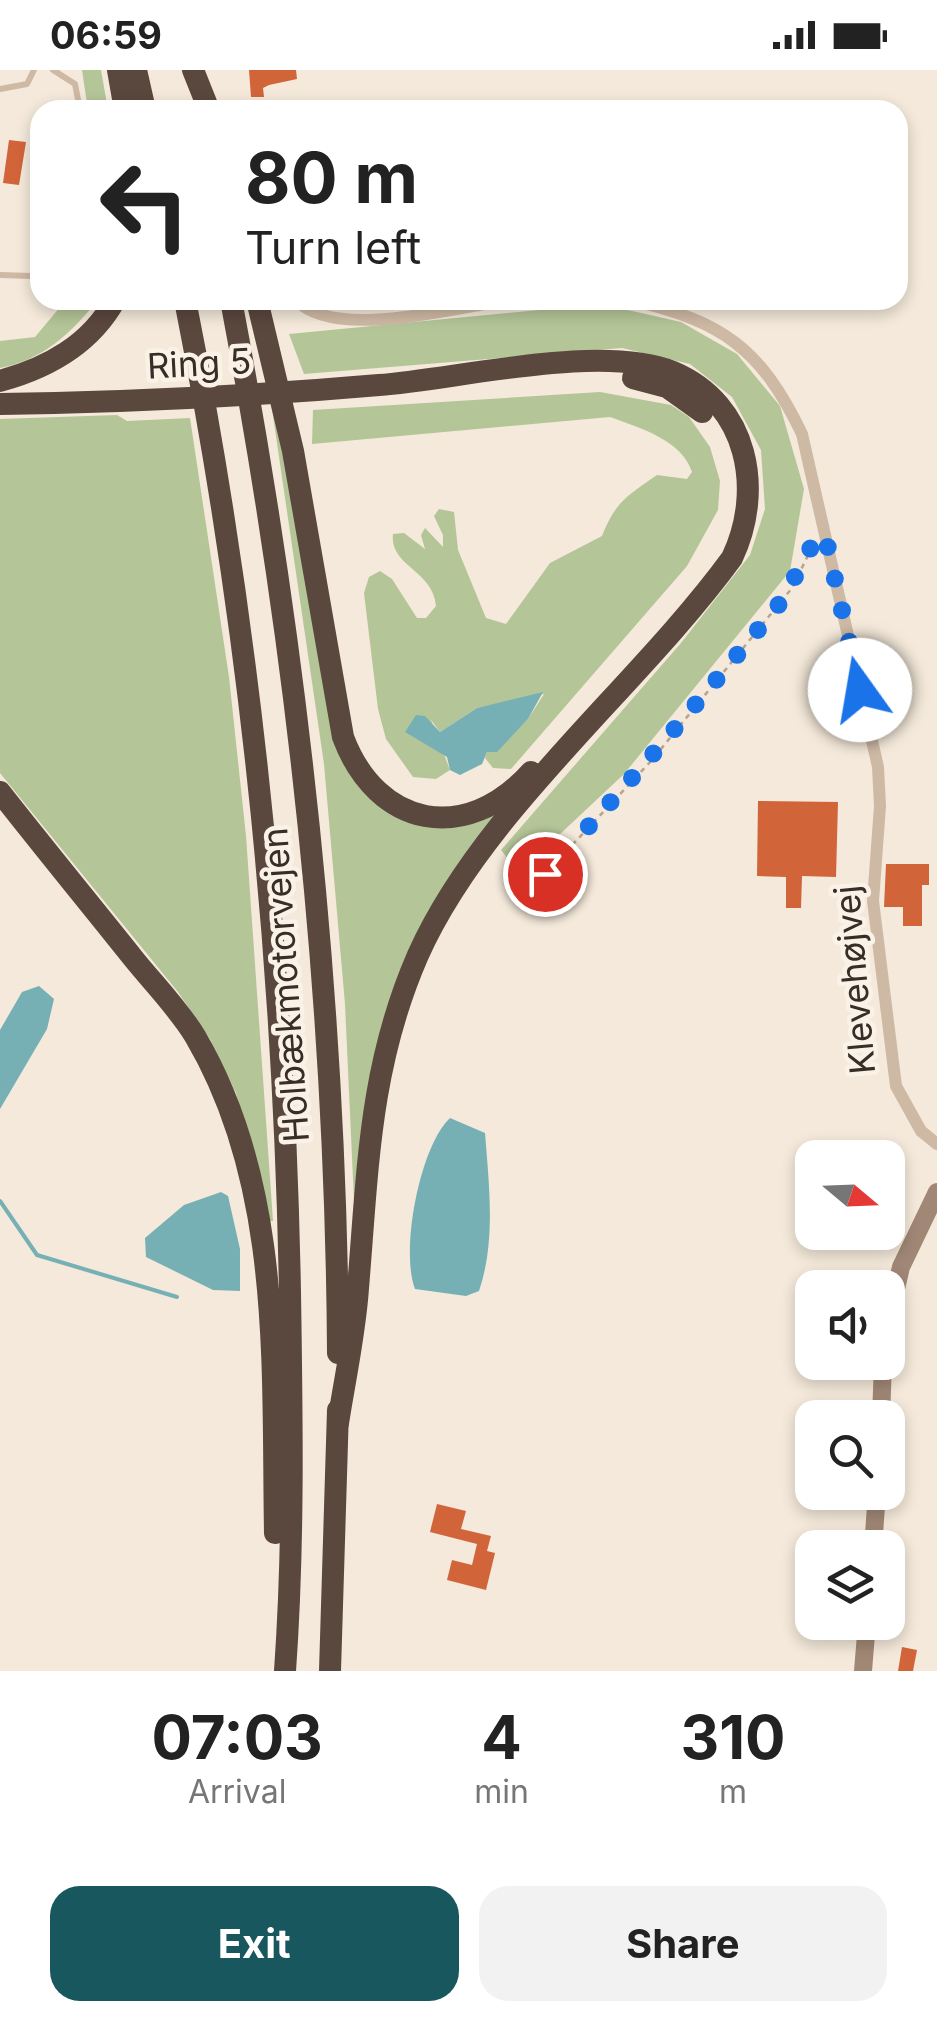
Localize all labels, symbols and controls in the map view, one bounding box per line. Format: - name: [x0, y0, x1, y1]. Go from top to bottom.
- text: 06:59: [50, 12, 162, 58]
- text: 80 m: [245, 135, 418, 220]
- icon: left: [80, 140, 210, 270]
- text: Turn left: [245, 220, 421, 275]
- street label: Ring 5: [146, 339, 252, 387]
- position arrow: [808, 638, 912, 742]
- street label: Holbækmotorvejen: [253, 826, 317, 1144]
- pin: [503, 832, 588, 917]
- icon: arrive: [518, 847, 573, 902]
- street label: Klevehøjvej: [825, 884, 883, 1076]
- north arrow: [795, 1140, 905, 1250]
- map controls: [795, 1140, 905, 1640]
- button: sound: [795, 1270, 905, 1380]
- button: search: [795, 1400, 905, 1510]
- button: layers: [795, 1530, 905, 1640]
- text: 07:03: [151, 1701, 323, 1773]
- text: 4: [481, 1701, 522, 1773]
- text: 310: [680, 1701, 786, 1773]
- text: Arrival: [188, 1772, 286, 1811]
- text: min: [474, 1772, 529, 1811]
- text: m: [719, 1772, 747, 1811]
- button: Exit: [50, 1886, 459, 2001]
- button: Share: [479, 1886, 887, 2001]

